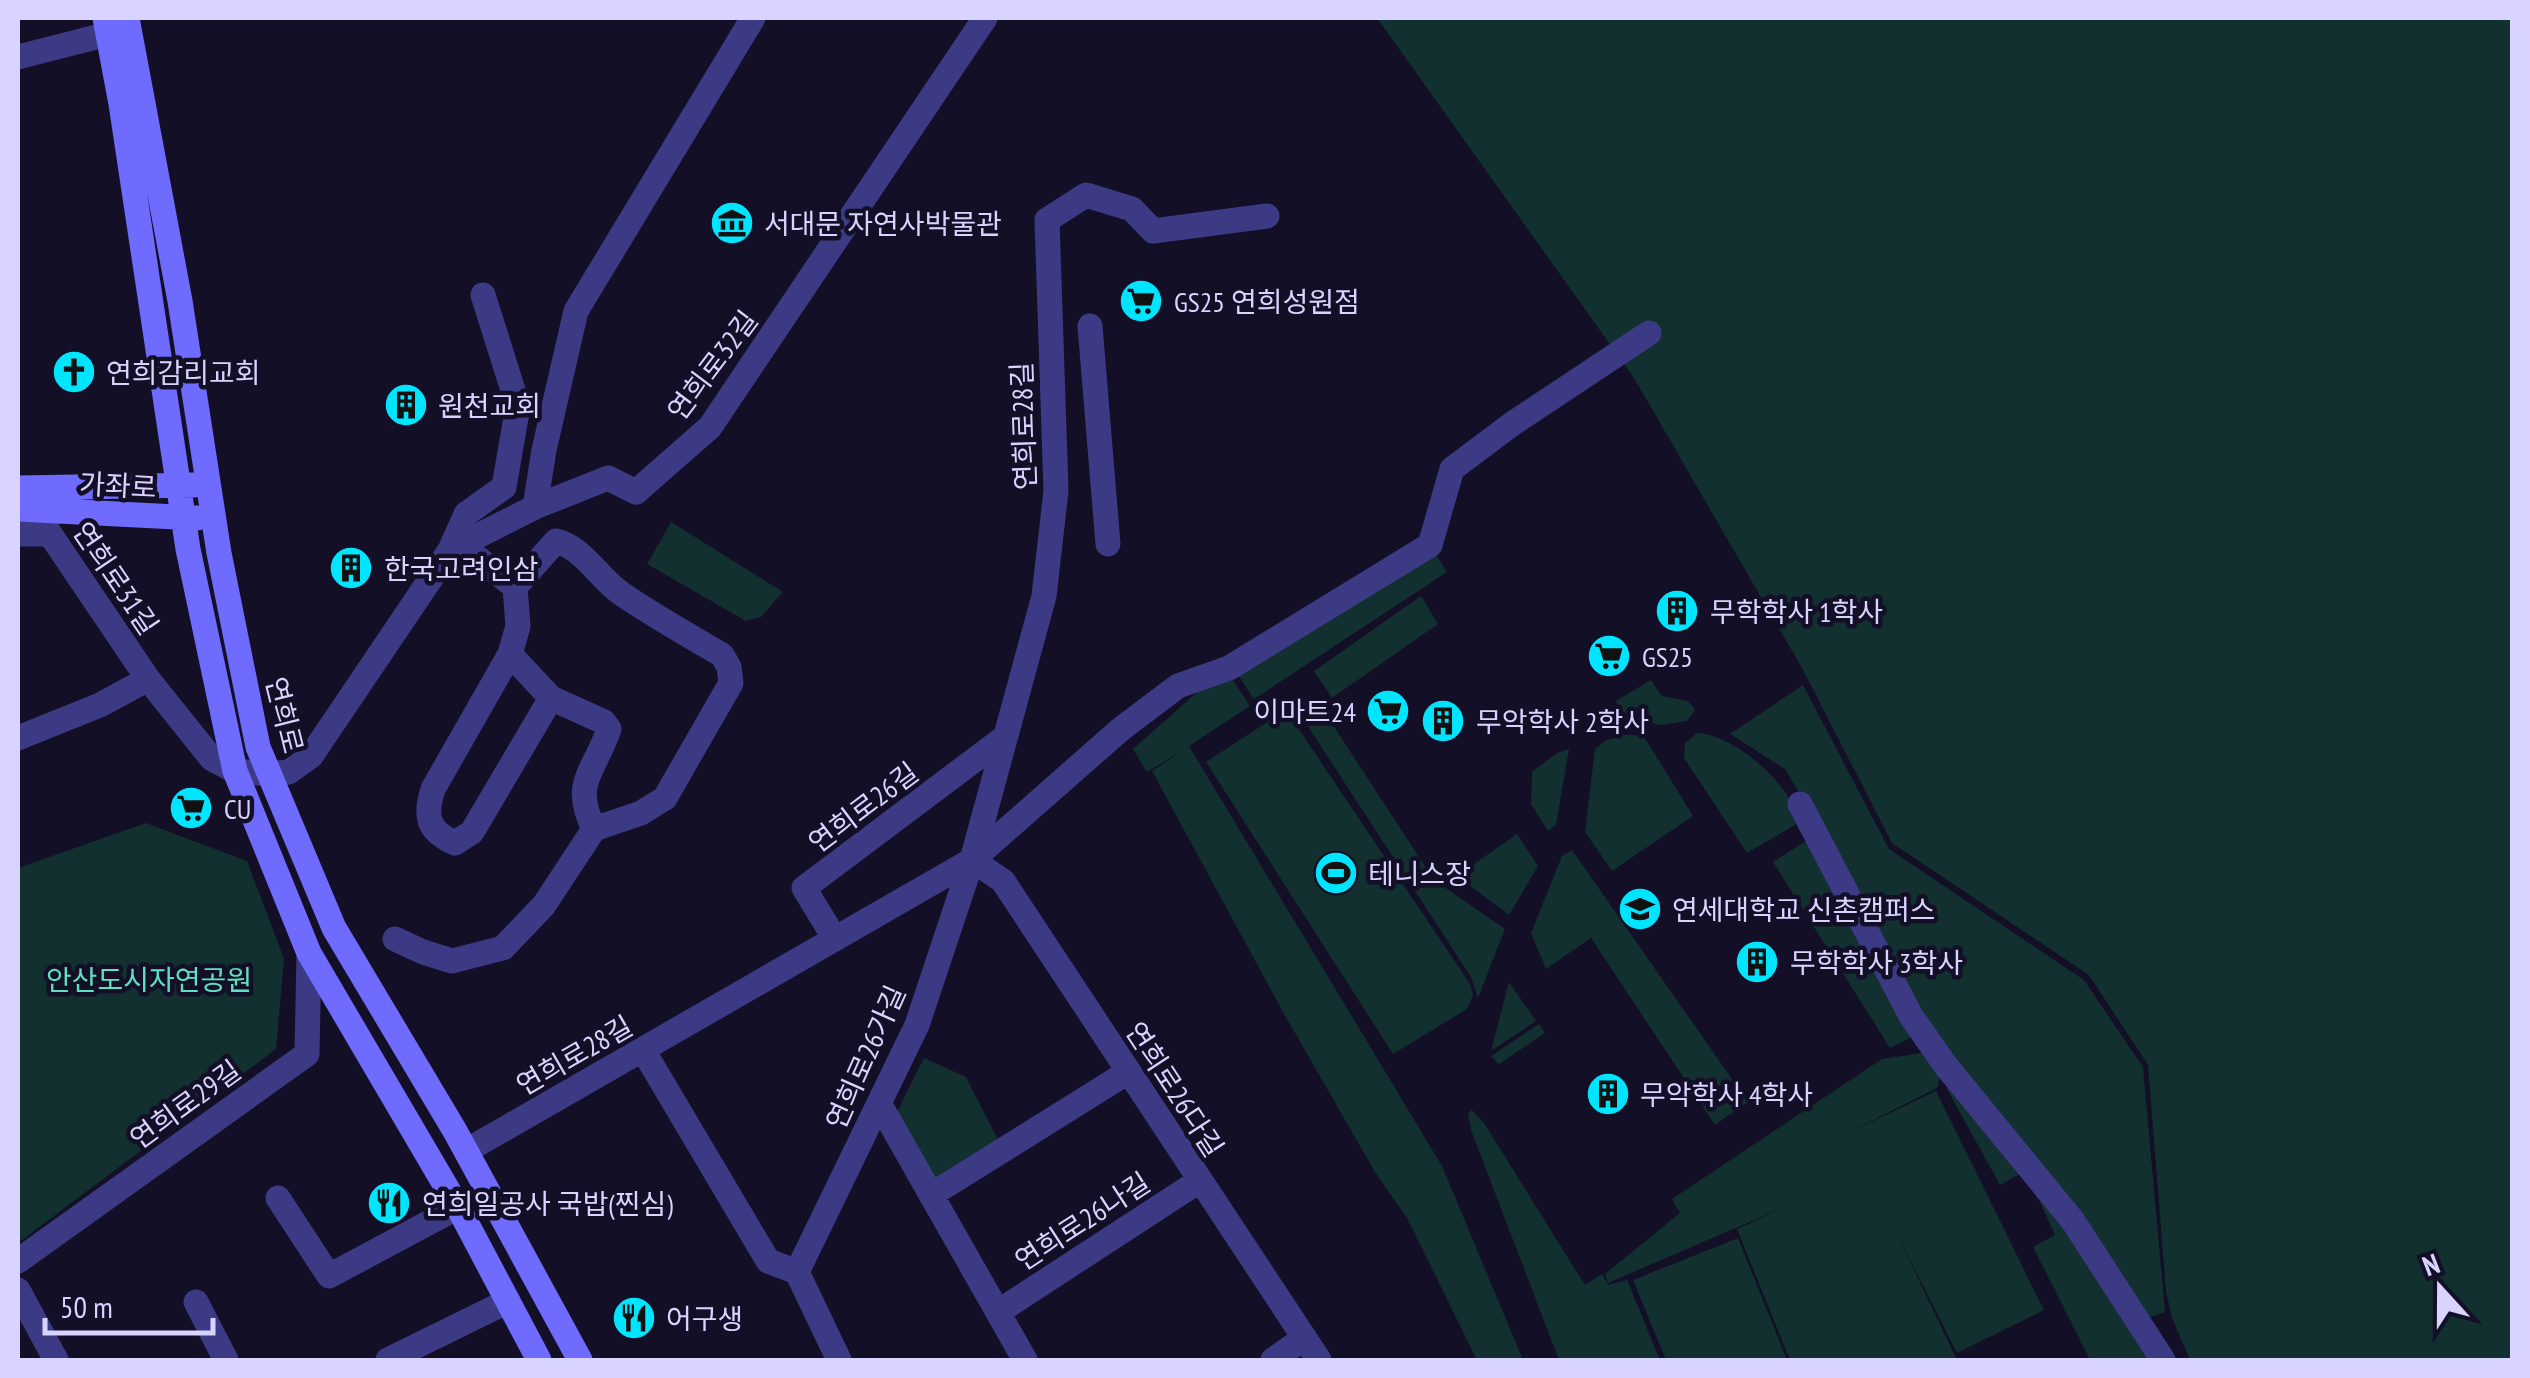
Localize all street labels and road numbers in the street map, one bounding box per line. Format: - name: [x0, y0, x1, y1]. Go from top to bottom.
- street label: 연희로32길: [659, 303, 765, 427]
- street label: 연희로28길: [1002, 361, 1044, 491]
- street label: 가좌로: [78, 465, 158, 505]
- street label: 연희로31길: [65, 514, 167, 642]
- street label: 연희로: [258, 673, 312, 757]
- street label: 연희로26길: [801, 754, 925, 860]
- street label: 연희로26가길: [817, 979, 913, 1135]
- street label: 연희로28길: [509, 1007, 639, 1103]
- street label: 연희로26다길: [1118, 1014, 1232, 1164]
- street label: 연희로29길: [122, 1051, 248, 1157]
- street label: 연희로26나길: [1007, 1164, 1157, 1278]

